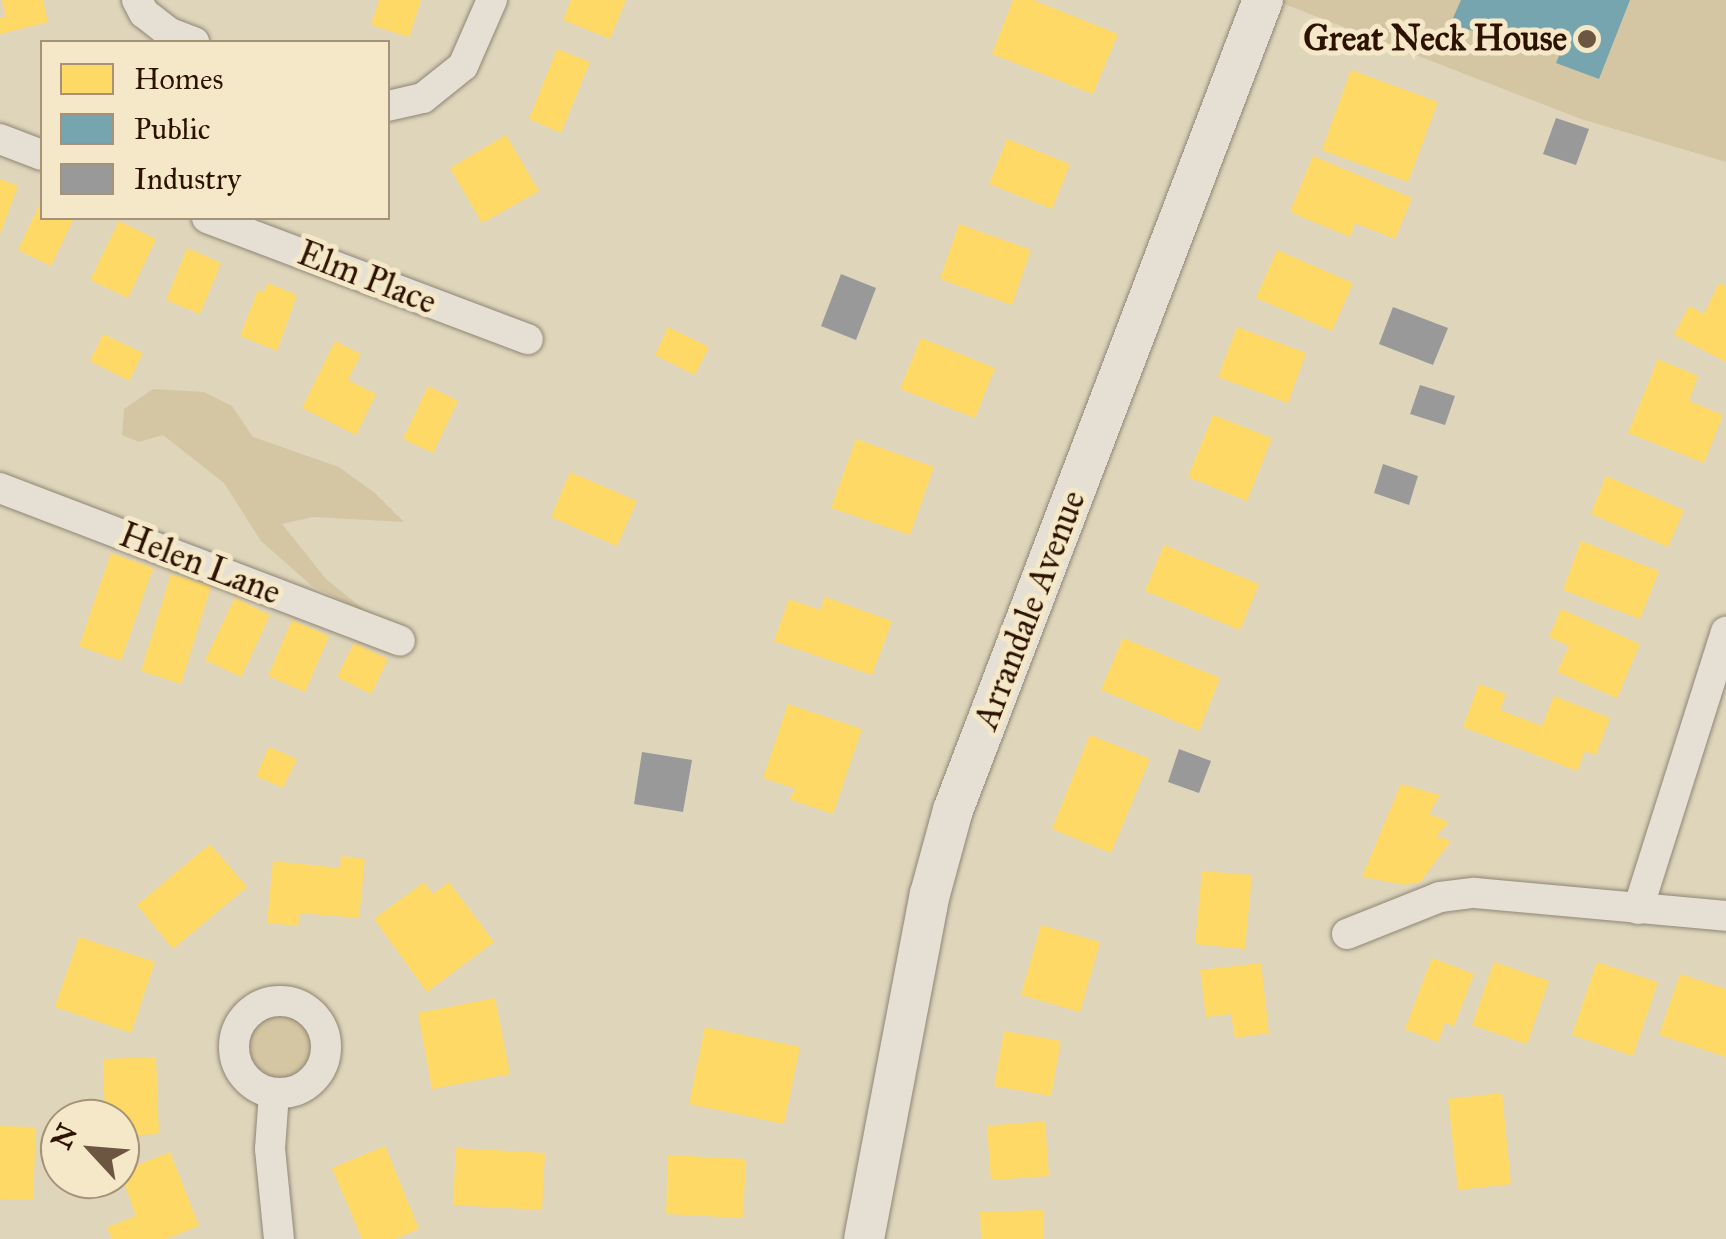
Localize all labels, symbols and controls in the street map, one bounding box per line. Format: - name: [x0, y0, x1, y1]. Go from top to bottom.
- place label: Great Neck House: [1303, 18, 1567, 60]
- marker: Great Neck House: [1576, 28, 1598, 50]
- legend: [40, 40, 390, 220]
- text: Homes: [134, 61, 223, 97]
- text: Public: [134, 111, 210, 147]
- text: Industry: [134, 161, 241, 197]
- street label: Elm Place: [292, 232, 442, 324]
- street label: Arrandale Avenue: [965, 485, 1095, 735]
- street label: Helen Lane: [114, 514, 286, 614]
- north arrow: [40, 1099, 140, 1199]
- text: N: [43, 1118, 85, 1155]

